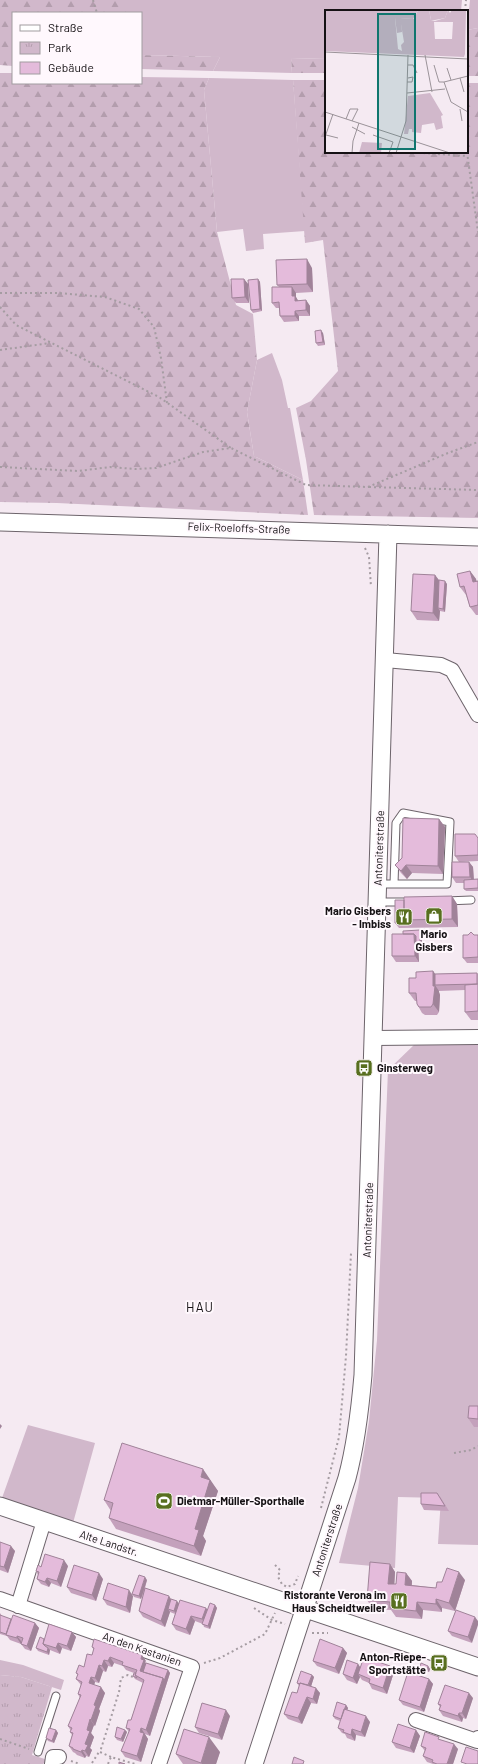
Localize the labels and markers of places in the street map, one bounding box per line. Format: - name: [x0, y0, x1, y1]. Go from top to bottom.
- place label: Mario Gisbers - Imbiss: [325, 904, 391, 930]
- shop icon: Mario Gisbers: [424, 906, 444, 926]
- restaurant icon: Mario Gisbers - Imbiss: [394, 907, 414, 927]
- place label: Mario Gisbers: [416, 927, 453, 953]
- bus stop icon: Ginsterweg: [354, 1058, 374, 1078]
- place label: Ginsterweg: [377, 1061, 433, 1074]
- sports icon: Dietmar-Müller-Sporthalle: [154, 1491, 174, 1511]
- place label: Dietmar-Müller-Sporthalle: [177, 1494, 305, 1507]
- place label: Ristorante Verona im Haus Scheidtweiler: [284, 1588, 387, 1614]
- restaurant icon: Ristorante Verona im Haus Scheidtweiler: [389, 1591, 409, 1611]
- place label: Anton-Riepe- Sportstätte: [360, 1650, 426, 1676]
- bus stop icon: Anton-Riepe- Sportstätte: [429, 1653, 449, 1673]

